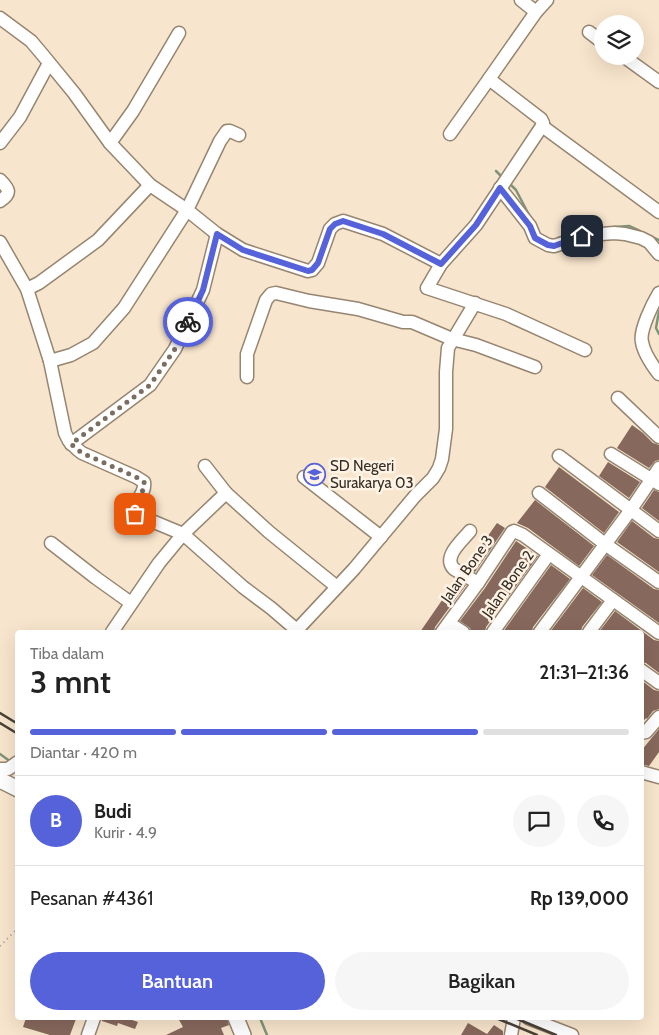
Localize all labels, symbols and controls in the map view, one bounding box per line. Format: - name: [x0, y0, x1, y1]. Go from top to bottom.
- map controls: [594, 15, 644, 65]
- button: layers: [594, 15, 644, 65]
- pin: [561, 215, 603, 257]
- icon: home: [568, 222, 596, 250]
- courier: [163, 297, 213, 347]
- icon: bike: [174, 308, 202, 336]
- place label: SD Negeri Surakarya 03: [330, 457, 414, 492]
- school or university icon: SD Negeri Surakarya 03: [302, 463, 326, 487]
- pin: [114, 493, 156, 535]
- icon: bag: [121, 500, 149, 528]
- street label: Jalan Bone 3: [437, 532, 497, 607]
- street label: Jalan Bone 2: [478, 547, 538, 622]
- text: Tiba dalam: [30, 644, 104, 663]
- text: 21:31–21:36: [539, 661, 629, 684]
- text: 3 mnt: [30, 662, 111, 701]
- text: Diantar · 420 m: [30, 743, 137, 762]
- button: chat: [513, 795, 565, 847]
- button: phone: [577, 795, 629, 847]
- text: Budi: [94, 800, 132, 823]
- text: B: [50, 809, 62, 832]
- text: Kurir · 4.9: [94, 823, 157, 842]
- text: Pesanan #4361: [30, 887, 153, 910]
- text: Rp 139,000: [530, 887, 629, 910]
- button: Bantuan: [30, 952, 325, 1010]
- button: Bagikan: [335, 952, 629, 1010]

